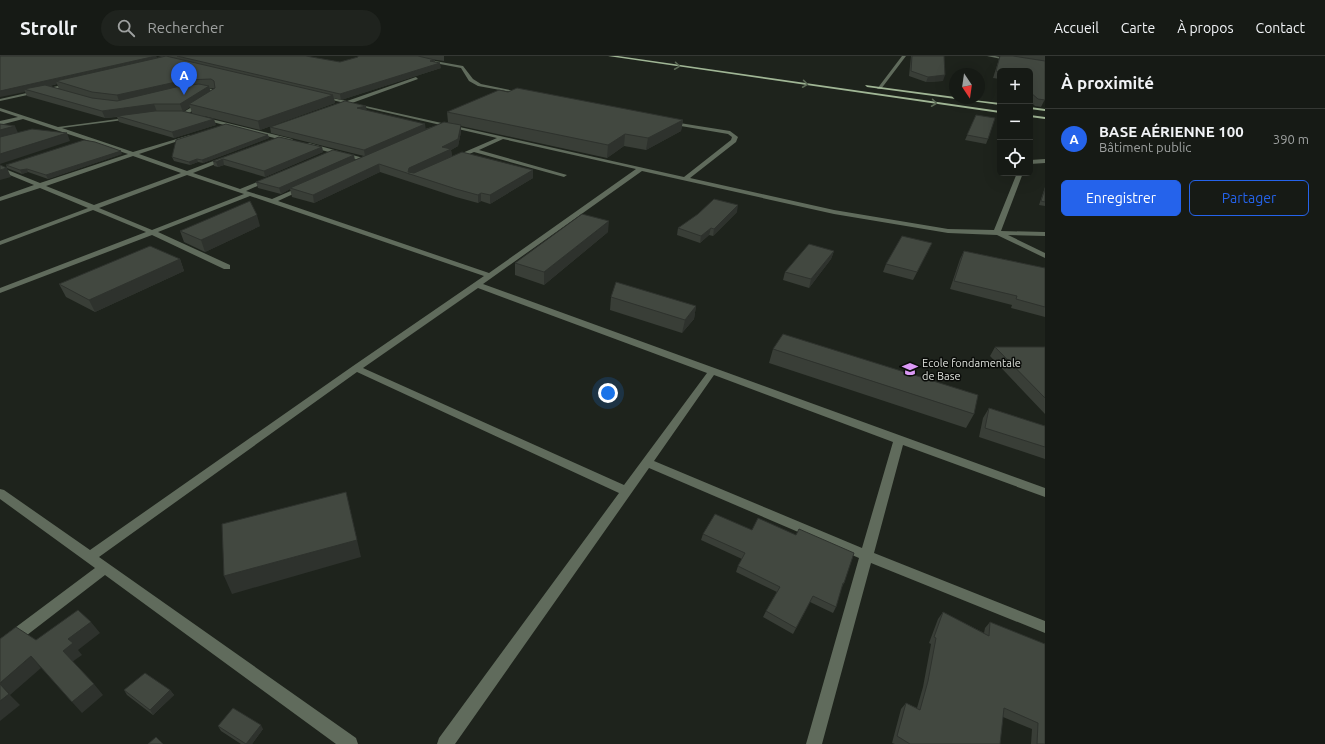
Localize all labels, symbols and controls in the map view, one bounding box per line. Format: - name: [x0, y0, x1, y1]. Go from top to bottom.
- search box: [101, 10, 381, 46]
- text: Strollr: [20, 17, 77, 39]
- icon: search: [115, 17, 137, 39]
- text: Rechercher: [147, 19, 224, 36]
- text: Accueil: [1054, 20, 1099, 36]
- text: Carte: [1121, 20, 1155, 36]
- text: À propos: [1177, 20, 1234, 36]
- text: Contact: [1256, 20, 1305, 36]
- one-way arrow: [673, 61, 680, 70]
- pin: A: [171, 62, 197, 95]
- north arrow: [949, 68, 985, 104]
- map controls: [997, 68, 1033, 176]
- button: +: [997, 68, 1033, 104]
- text: À proximité: [1061, 73, 1154, 92]
- one-way arrow: [802, 79, 808, 88]
- one-way arrow: [931, 98, 937, 107]
- button: −: [997, 104, 1033, 140]
- text: BASE AÉRIENNE 100: [1099, 123, 1244, 140]
- text: A: [1069, 132, 1079, 146]
- text: 390 m: [1273, 132, 1309, 146]
- button: locate: [997, 140, 1033, 176]
- text: Bâtiment public: [1099, 140, 1191, 154]
- button: Enregistrer: [1061, 180, 1181, 216]
- button: Partager: [1189, 180, 1309, 216]
- place label: Ecole fondamentale de Base: [922, 357, 1021, 382]
- school or university icon: Ecole fondamentale de Base: [901, 360, 919, 378]
- your location: [598, 383, 618, 403]

